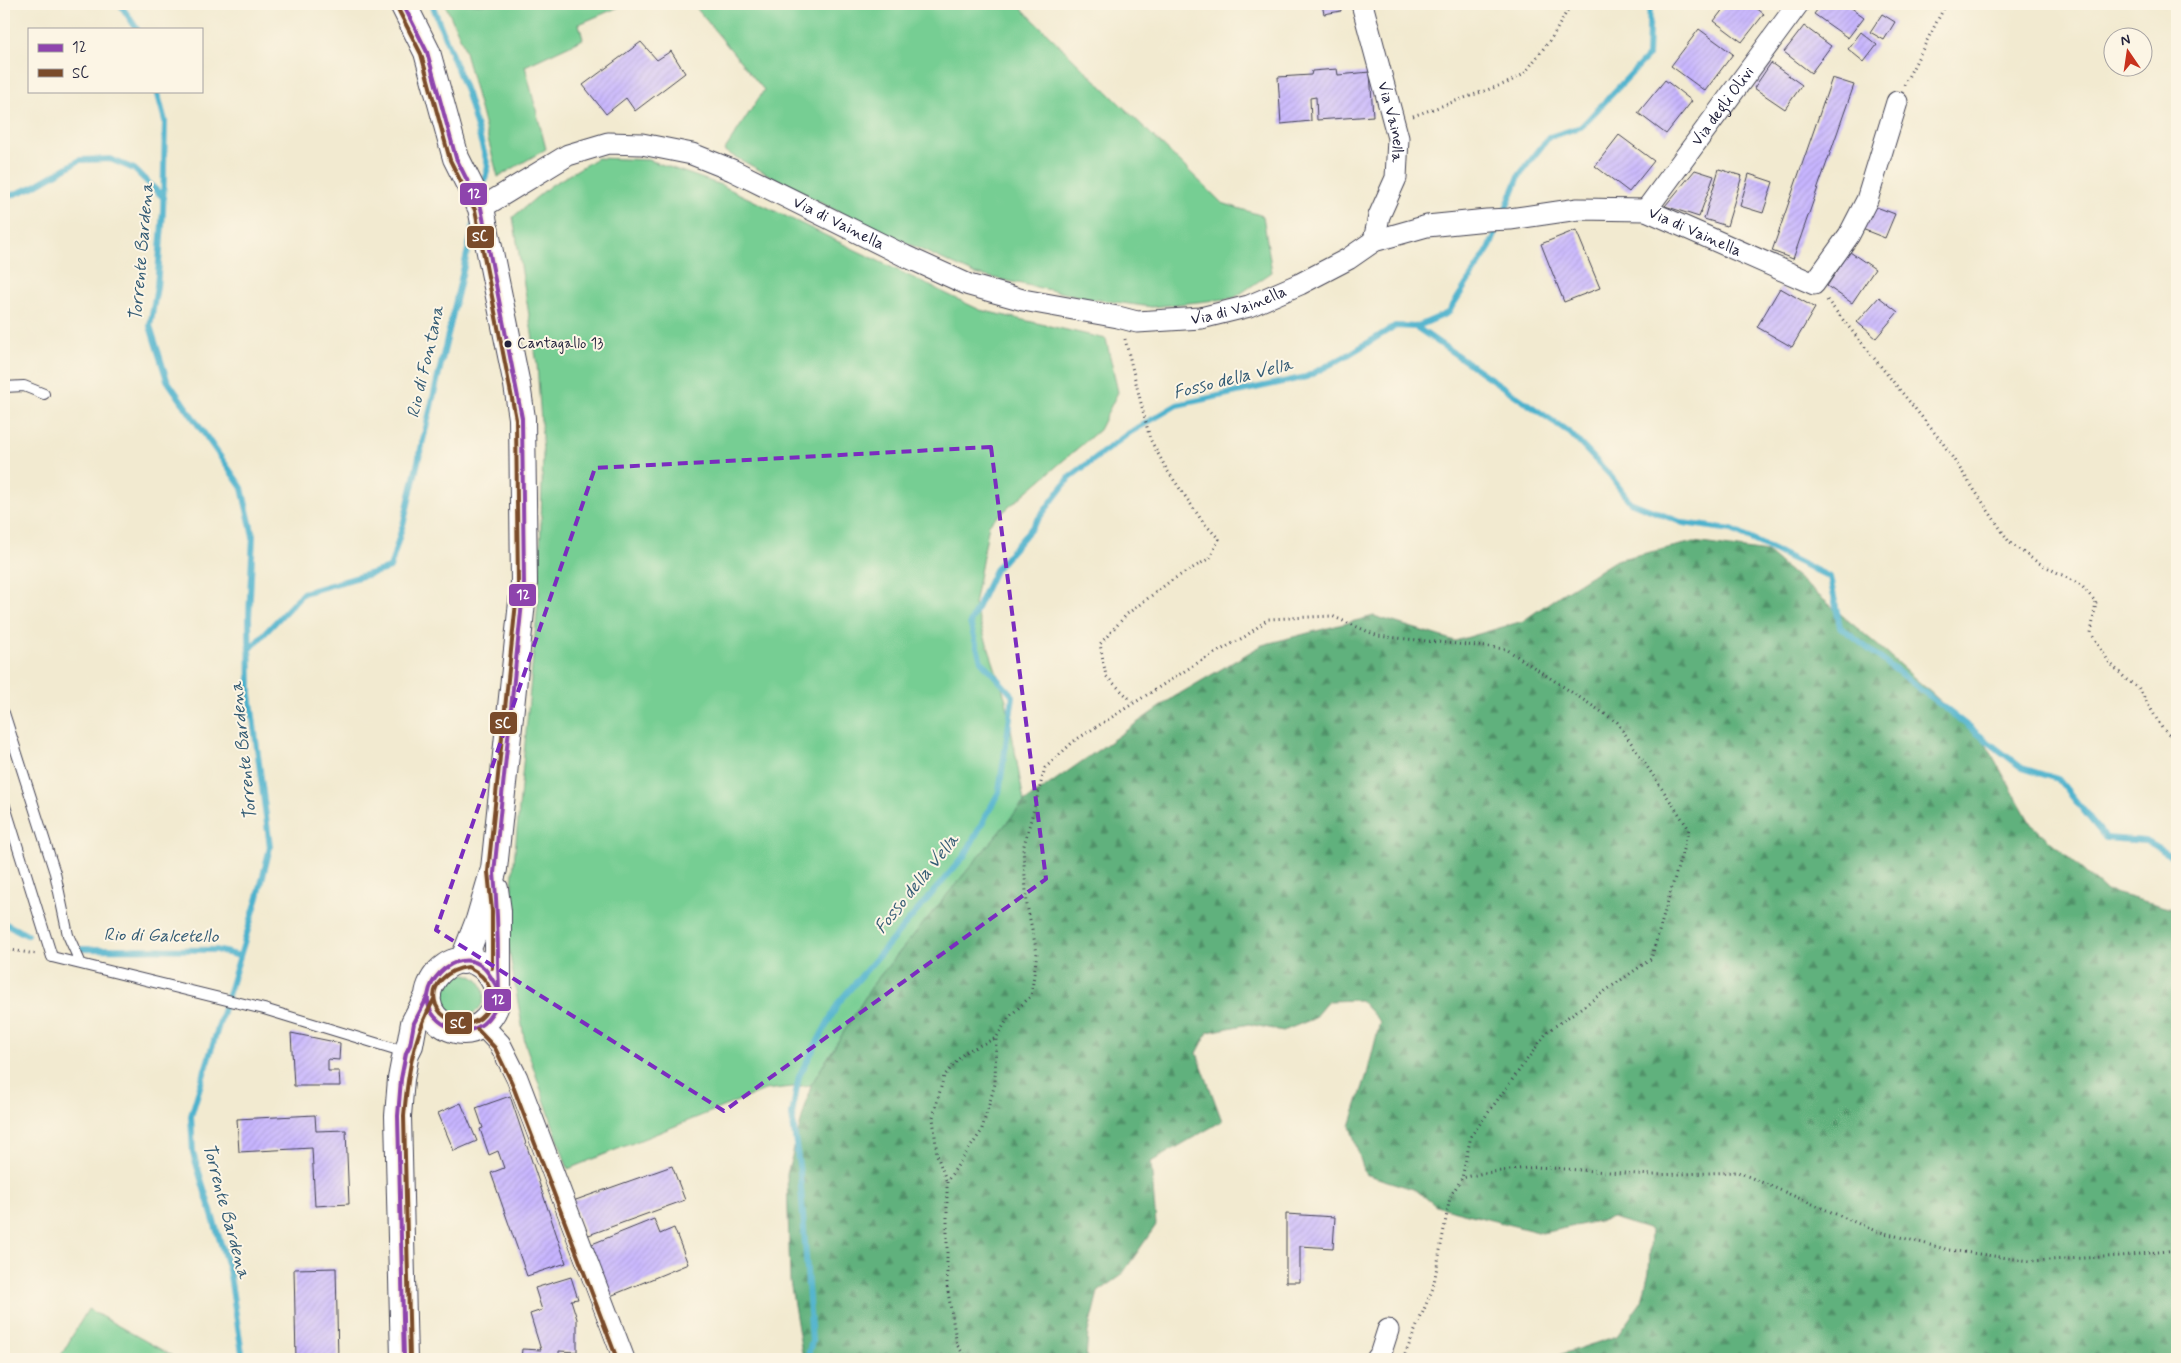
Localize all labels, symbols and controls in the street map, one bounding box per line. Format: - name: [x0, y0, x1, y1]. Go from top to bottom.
- legend: [28, 28, 202, 92]
- north arrow: [2104, 28, 2154, 78]
- text: N: [2119, 30, 2132, 50]
- text: 12: [72, 38, 87, 58]
- street label: Via degli Olivi: [1686, 62, 1759, 150]
- text: SC: [72, 64, 89, 84]
- street label: Via Vainella: [1373, 79, 1408, 164]
- water label: Torrente Bardena: [124, 180, 160, 322]
- line badge: 12: [459, 182, 488, 206]
- text: 12: [467, 185, 481, 203]
- street label: Via di Vainella: [789, 191, 888, 255]
- street label: Via di Vainella: [1645, 202, 1745, 261]
- line badge: SC: [466, 225, 495, 249]
- text: SC: [472, 228, 489, 246]
- street label: Via di Vainella: [1190, 281, 1290, 329]
- water label: Rio di Fontana: [401, 302, 451, 421]
- place label: Cantagallo 13: [517, 334, 603, 354]
- marker: Cantagallo 13: [503, 339, 513, 349]
- water label: Fosso della Vella: [1171, 352, 1296, 405]
- line badge: 12: [508, 583, 537, 607]
- text: 12: [516, 586, 530, 604]
- water label: Torrente Bardena: [225, 679, 263, 821]
- line badge: SC: [489, 711, 518, 735]
- text: SC: [495, 715, 512, 733]
- water label: Fosso della Vella: [869, 828, 965, 939]
- water label: Rio di Galcetello: [103, 923, 220, 949]
- line badge: 12: [483, 988, 512, 1012]
- text: 12: [491, 991, 505, 1009]
- line badge: SC: [444, 1011, 473, 1035]
- text: SC: [450, 1015, 467, 1033]
- water label: Torrente Bardena: [196, 1141, 256, 1282]

